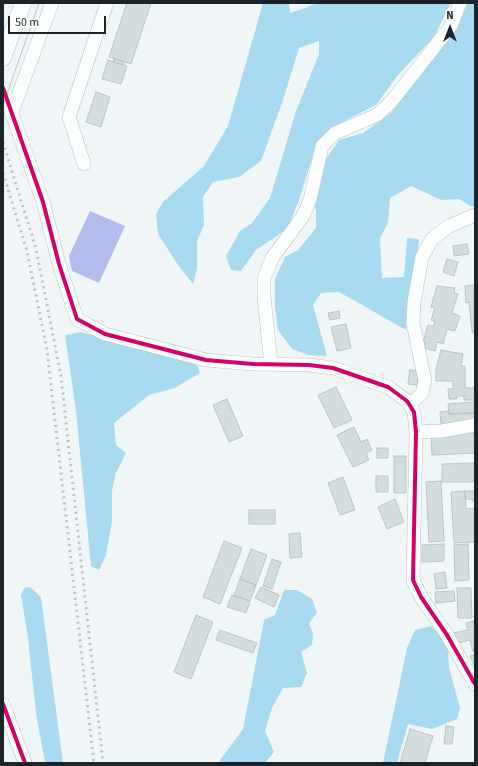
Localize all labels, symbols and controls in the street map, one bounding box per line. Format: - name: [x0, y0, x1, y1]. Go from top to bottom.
- scale bar: [10, 8, 108, 34]
- north arrow: [430, 8, 470, 48]
- text: N: [446, 8, 454, 23]
- text: 50 m: [15, 14, 39, 31]

